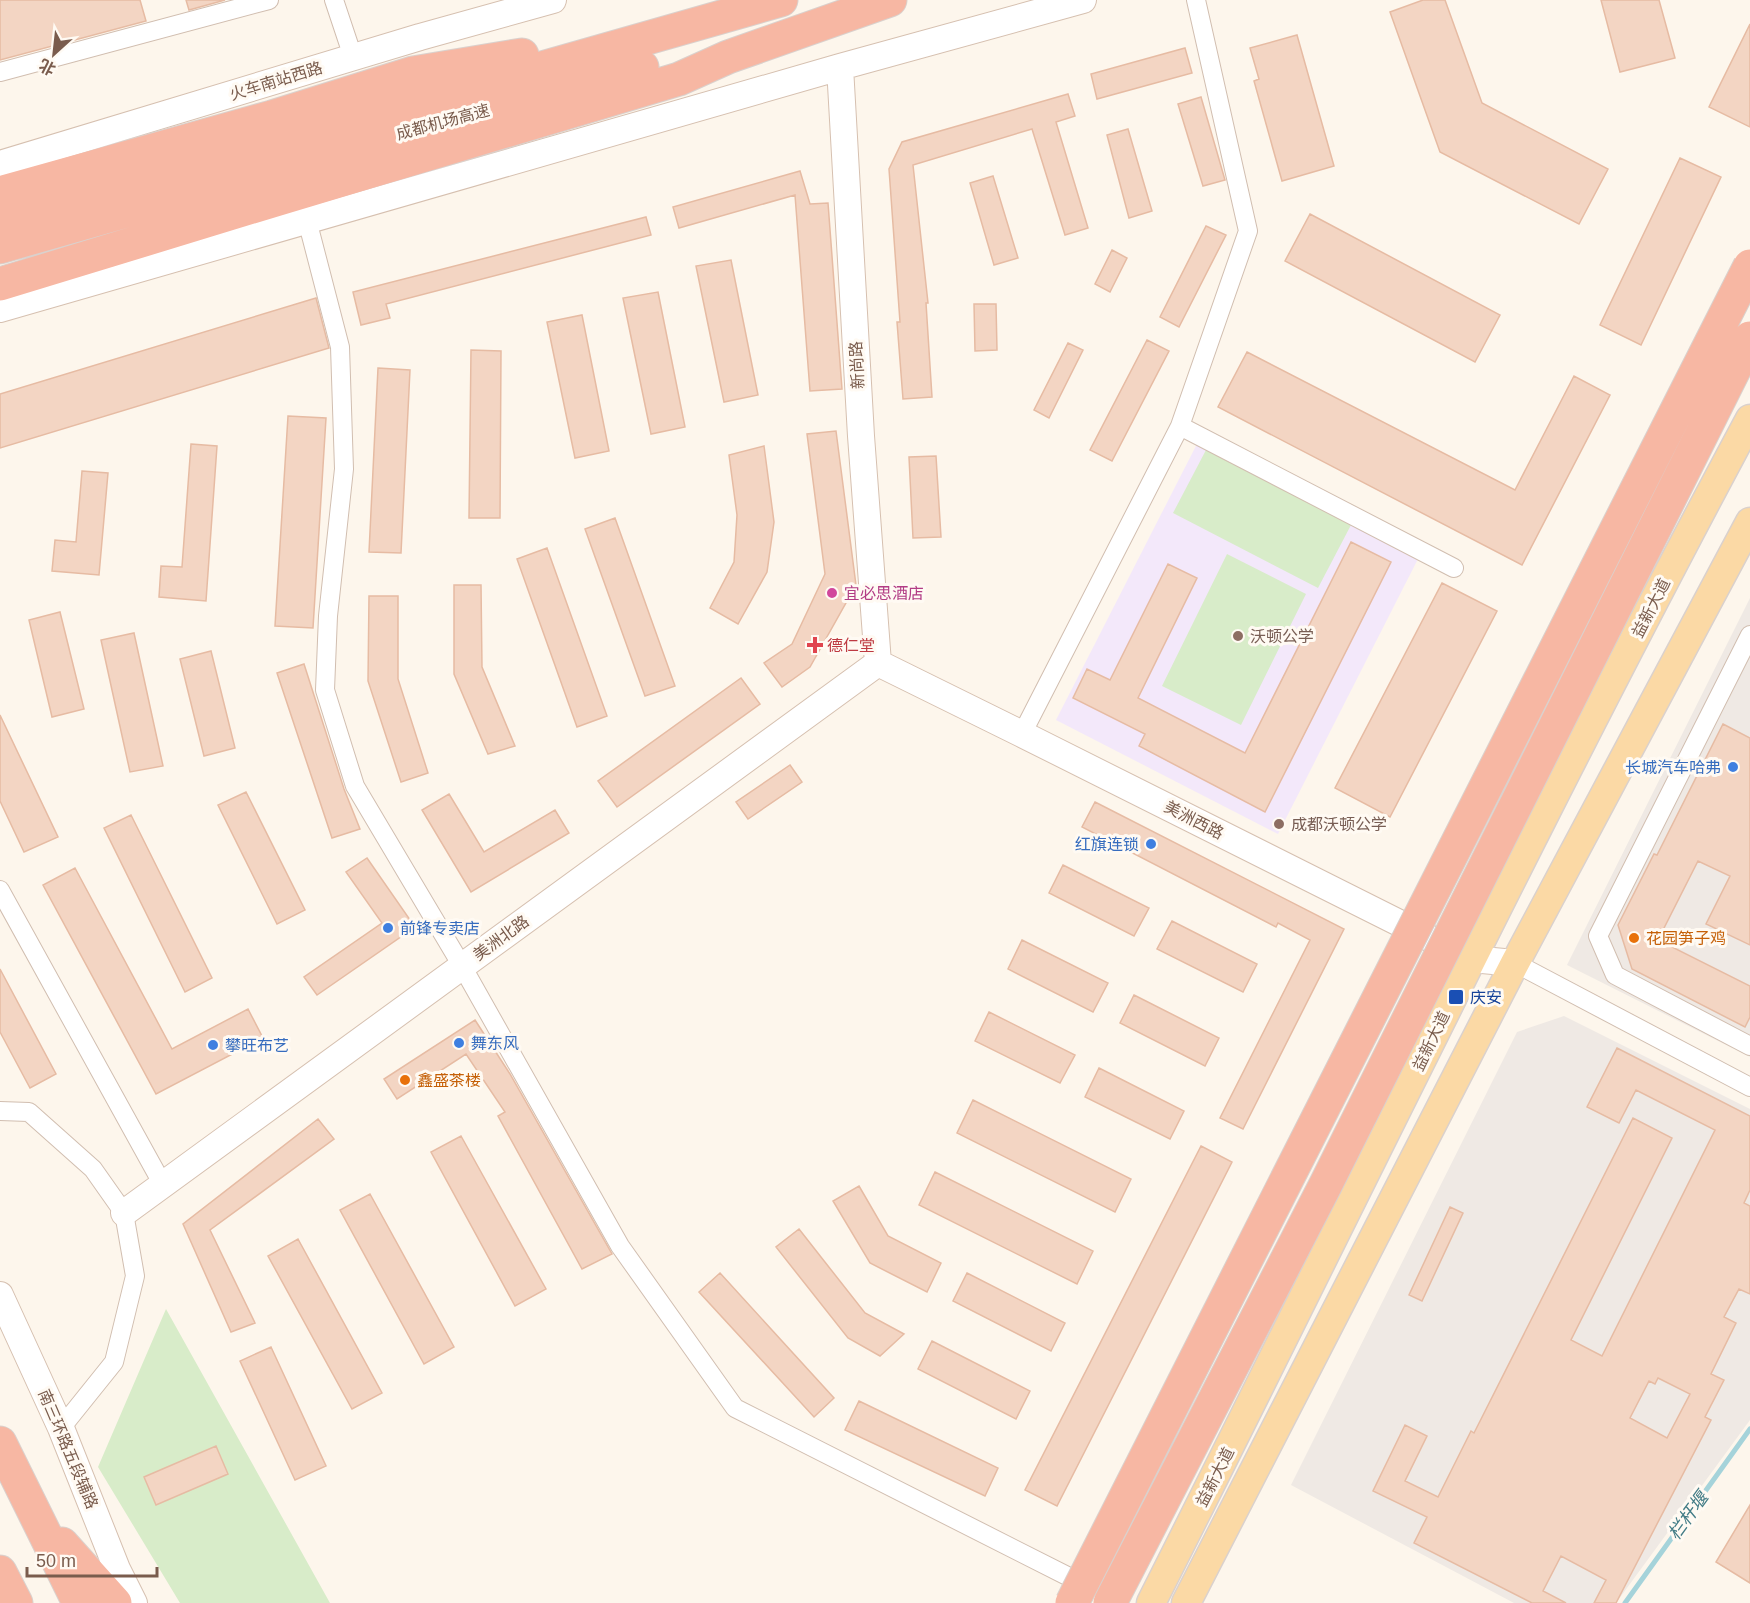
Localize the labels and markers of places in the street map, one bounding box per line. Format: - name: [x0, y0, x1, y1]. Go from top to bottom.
- place label: 宜必思酒店: [844, 585, 924, 602]
- marker: 宜必思酒店: [825, 586, 839, 600]
- place label: 沃顿公学: [1250, 628, 1314, 645]
- marker: 沃顿公学: [1231, 629, 1245, 643]
- place label: 德仁堂: [827, 637, 875, 654]
- marker: 德仁堂: [808, 638, 822, 652]
- place label: 长城汽车哈弗: [1625, 759, 1721, 776]
- marker: 长城汽车哈弗: [1726, 760, 1740, 774]
- place label: 成都沃顿公学: [1291, 816, 1387, 833]
- marker: 成都沃顿公学: [1272, 817, 1286, 831]
- place label: 红旗连锁: [1075, 836, 1139, 853]
- marker: 红旗连锁: [1144, 837, 1158, 851]
- place label: 前锋专卖店: [400, 920, 480, 937]
- marker: 前锋专卖店: [381, 921, 395, 935]
- place label: 花园笋子鸡: [1646, 930, 1726, 947]
- marker: 花园笋子鸡: [1627, 931, 1641, 945]
- marker: 庆安: [1447, 988, 1465, 1006]
- place label: 庆安: [1470, 989, 1502, 1006]
- place label: 舞东风: [471, 1035, 519, 1052]
- marker: 舞东风: [452, 1036, 466, 1050]
- place label: 攀旺布艺: [225, 1037, 289, 1054]
- marker: 攀旺布艺: [206, 1038, 220, 1052]
- place label: 鑫盛茶楼: [417, 1072, 481, 1089]
- marker: 鑫盛茶楼: [398, 1073, 412, 1087]

